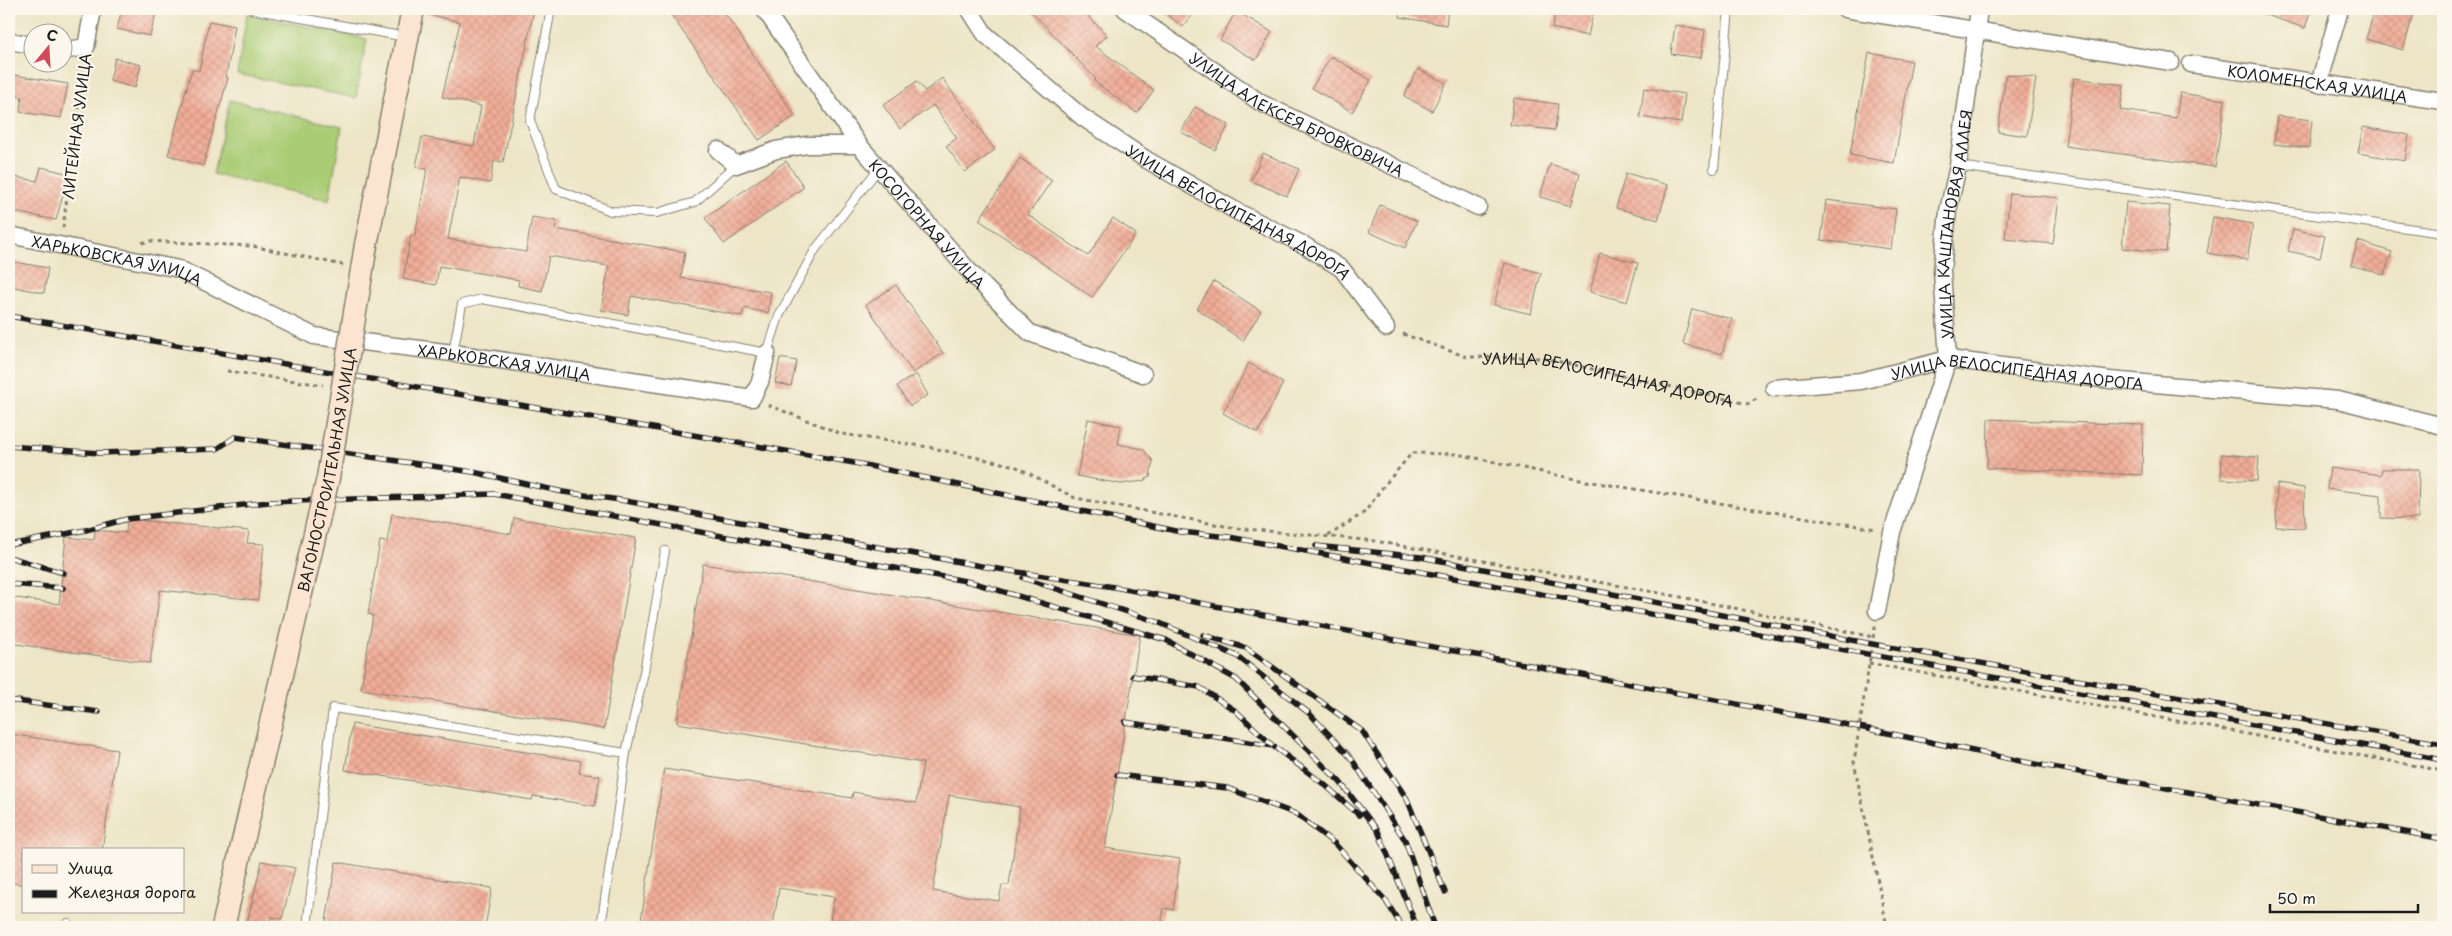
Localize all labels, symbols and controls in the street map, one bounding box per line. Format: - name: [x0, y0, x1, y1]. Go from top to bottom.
- north arrow: [22, 22, 72, 72]
- text: С: [44, 24, 60, 47]
- street label: УЛИЦА АЛЕКСЕЯ БРОВКОВИЧА: [1185, 46, 1408, 181]
- street label: ЛИТЕЙНАЯ УЛИЦА: [56, 52, 96, 200]
- street label: КОЛОМЕНСКАЯ УЛИЦА: [2226, 58, 2409, 107]
- street label: УЛИЦА КАШТАНОВАЯ АЛЛЕЯ: [1930, 108, 1977, 340]
- street label: УЛИЦА ВЕЛОСИПЕДНАЯ ДОРОГА: [1122, 138, 1357, 284]
- street label: КОСОГОРНАЯ УЛИЦА: [864, 153, 991, 293]
- street label: ХАРЬКОВСКАЯ УЛИЦА: [30, 228, 206, 290]
- street label: ХАРЬКОВСКАЯ УЛИЦА: [416, 337, 592, 385]
- street label: ВАГОНОСТРОИТЕЛЬНАЯ УЛИЦА: [290, 345, 361, 594]
- street label: УЛИЦА ВЕЛОСИПЕДНАЯ ДОРОГА: [1482, 346, 1736, 412]
- street label: УЛИЦА ВЕЛОСИПЕДНАЯ ДОРОГА: [1888, 348, 2145, 394]
- legend: [22, 848, 185, 914]
- text: Улица: [68, 856, 113, 879]
- text: Железная дорога: [68, 880, 196, 903]
- scale bar: [2270, 881, 2417, 913]
- text: 50 m: [2277, 886, 2316, 909]

